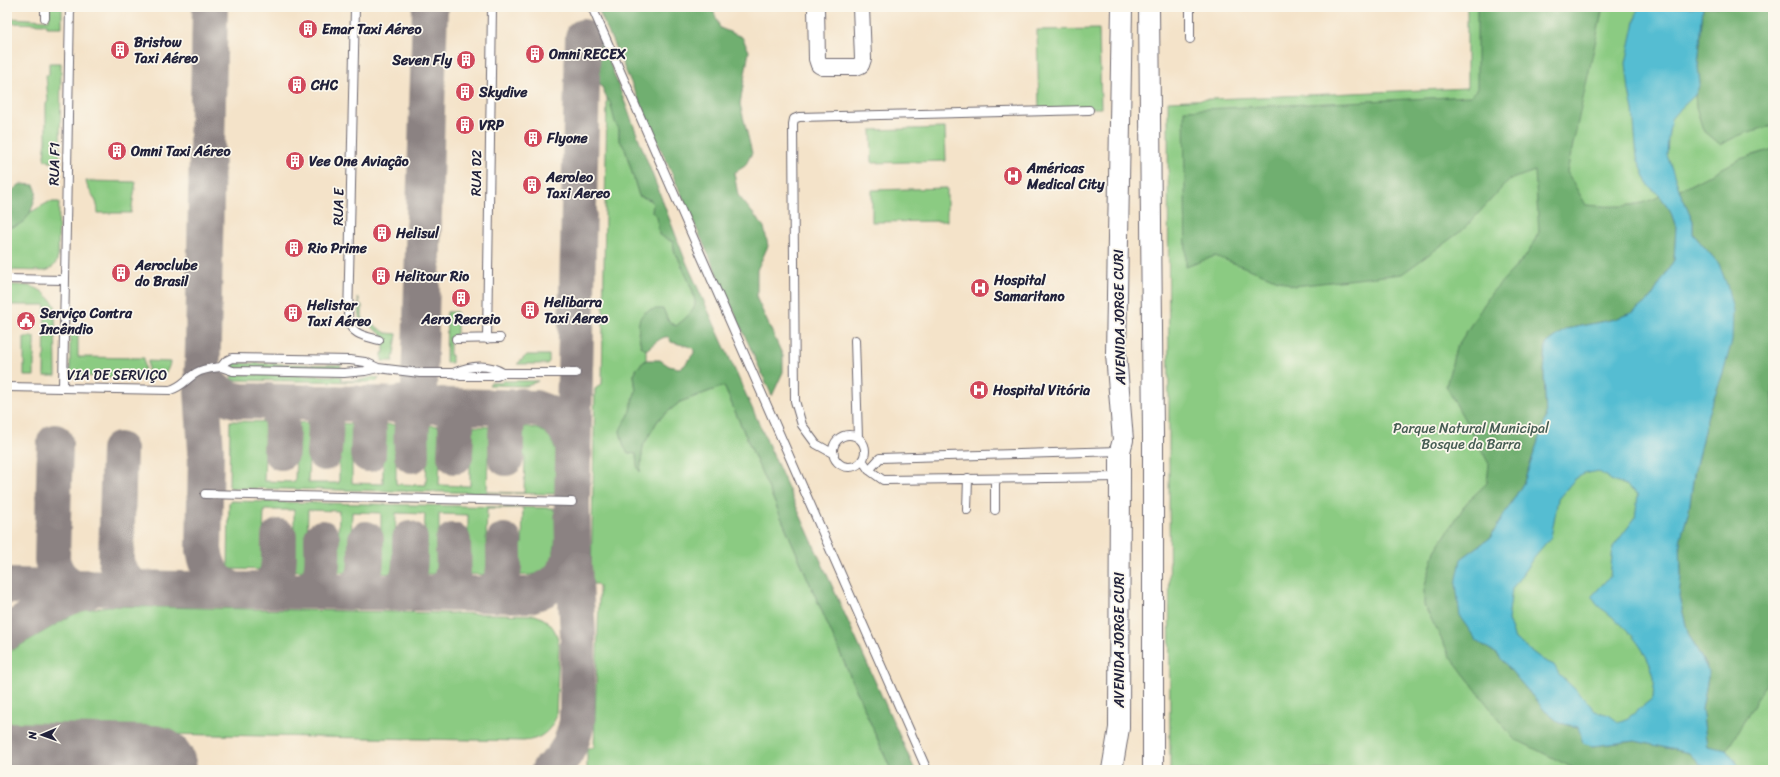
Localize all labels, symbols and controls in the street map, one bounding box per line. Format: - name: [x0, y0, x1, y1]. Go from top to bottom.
- place label: Emar Taxi Aéreo: [322, 17, 422, 42]
- building icon: Emar Taxi Aéreo: [297, 18, 319, 40]
- place label: Bristow Taxi Aéreo: [134, 30, 199, 71]
- building icon: Bristow Taxi Aéreo: [109, 39, 131, 61]
- place label: Omni RECEX: [548, 42, 627, 67]
- building icon: Omni RECEX: [524, 43, 546, 65]
- place label: Seven Fly: [391, 48, 453, 73]
- building icon: Seven Fly: [455, 49, 477, 71]
- place label: CHC: [310, 73, 339, 98]
- building icon: CHC: [286, 74, 308, 96]
- place label: Skydive: [478, 80, 528, 105]
- building icon: Skydive: [454, 81, 476, 103]
- place label: VRP: [479, 113, 505, 138]
- building icon: VRP: [454, 114, 476, 136]
- place label: Flyone: [546, 126, 589, 151]
- building icon: Flyone: [522, 127, 544, 149]
- place label: Omni Taxi Aéreo: [130, 139, 231, 164]
- building icon: Omni Taxi Aéreo: [106, 140, 128, 162]
- street label: RUA F1: [42, 142, 67, 186]
- place label: Vee One Aviação: [309, 149, 409, 174]
- building icon: Vee One Aviação: [284, 150, 306, 172]
- street label: RUA D2: [464, 150, 489, 196]
- place label: Américas Medical City: [1026, 156, 1105, 197]
- place label: Aeroleo Taxi Aereo: [545, 165, 611, 206]
- hospital icon: Américas Medical City: [1002, 165, 1024, 187]
- building icon: Aeroleo Taxi Aereo: [521, 174, 543, 196]
- street label: RUA E: [326, 187, 351, 226]
- place label: Helisul: [395, 221, 440, 246]
- building icon: Helisul: [371, 222, 393, 244]
- place label: Rio Prime: [307, 236, 368, 261]
- building icon: Rio Prime: [283, 237, 305, 259]
- street label: AVENIDA JORGE CURI: [1106, 248, 1133, 386]
- place label: Aeroclube do Brasil: [134, 253, 198, 294]
- building icon: Aeroclube do Brasil: [110, 262, 132, 284]
- place label: Helitour Rio: [394, 264, 469, 289]
- building icon: Helitour Rio: [370, 265, 392, 287]
- place label: Hospital Samaritano: [993, 268, 1065, 309]
- hospital icon: Hospital Samaritano: [969, 277, 991, 299]
- building icon: Aero Recreio: [450, 287, 472, 309]
- place label: Helibarra Taxi Aereo: [543, 290, 609, 331]
- place label: Helistar Taxi Aéreo: [306, 293, 372, 334]
- building icon: Helibarra Taxi Aereo: [519, 299, 541, 321]
- place label: Serviço Contra Incêndio: [39, 301, 133, 342]
- building icon: Helistar Taxi Aéreo: [282, 302, 304, 324]
- place label: Aero Recreio: [421, 307, 500, 332]
- public building icon: Serviço Contra Incêndio: [15, 310, 37, 332]
- street label: VIA DE SERVIÇO: [67, 363, 167, 388]
- place label: Hospital Vitória: [992, 378, 1091, 403]
- hospital icon: Hospital Vitória: [968, 379, 990, 401]
- park label: Parque Natural Municipal Bosque da Barra: [1393, 416, 1550, 457]
- street label: AVENIDA JORGE CURI: [1107, 571, 1132, 709]
- north arrow: [22, 715, 62, 755]
- text: N: [23, 731, 42, 740]

